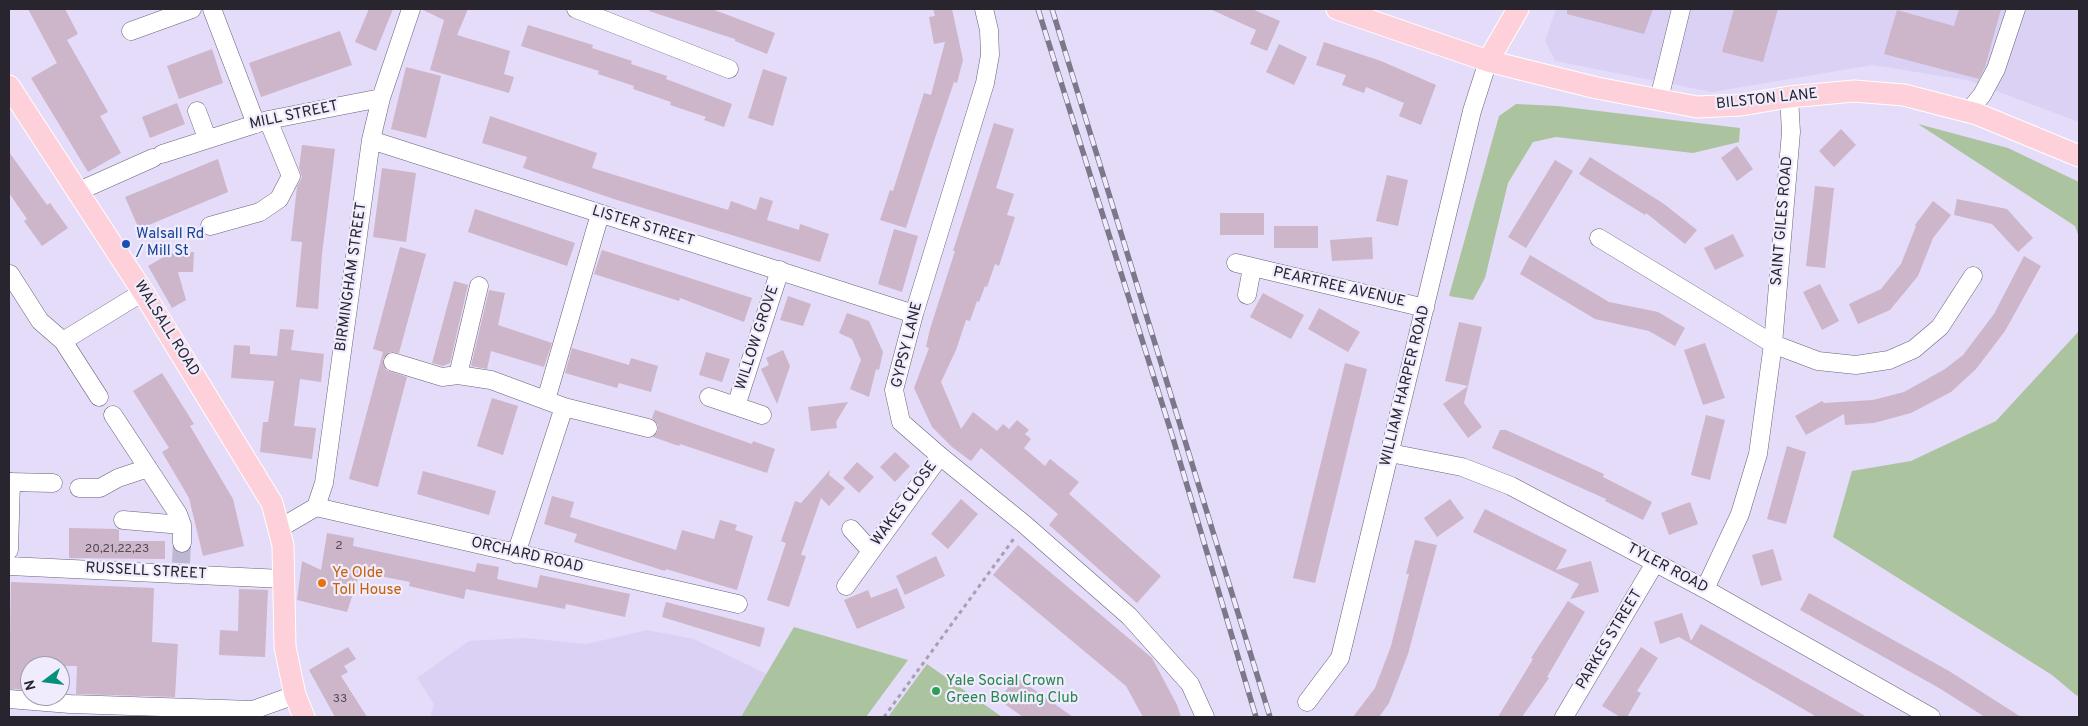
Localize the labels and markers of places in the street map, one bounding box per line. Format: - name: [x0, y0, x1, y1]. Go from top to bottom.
- place label: Walsall Rd / Mill St: [136, 226, 204, 261]
- marker: Walsall Rd / Mill St: [120, 238, 132, 250]
- place label: Ye Olde Toll House: [332, 565, 401, 600]
- marker: Ye Olde Toll House: [316, 577, 328, 589]
- place label: Yale Social Crown Green Bowling Club: [946, 673, 1078, 708]
- marker: Yale Social Crown Green Bowling Club: [930, 685, 942, 697]

